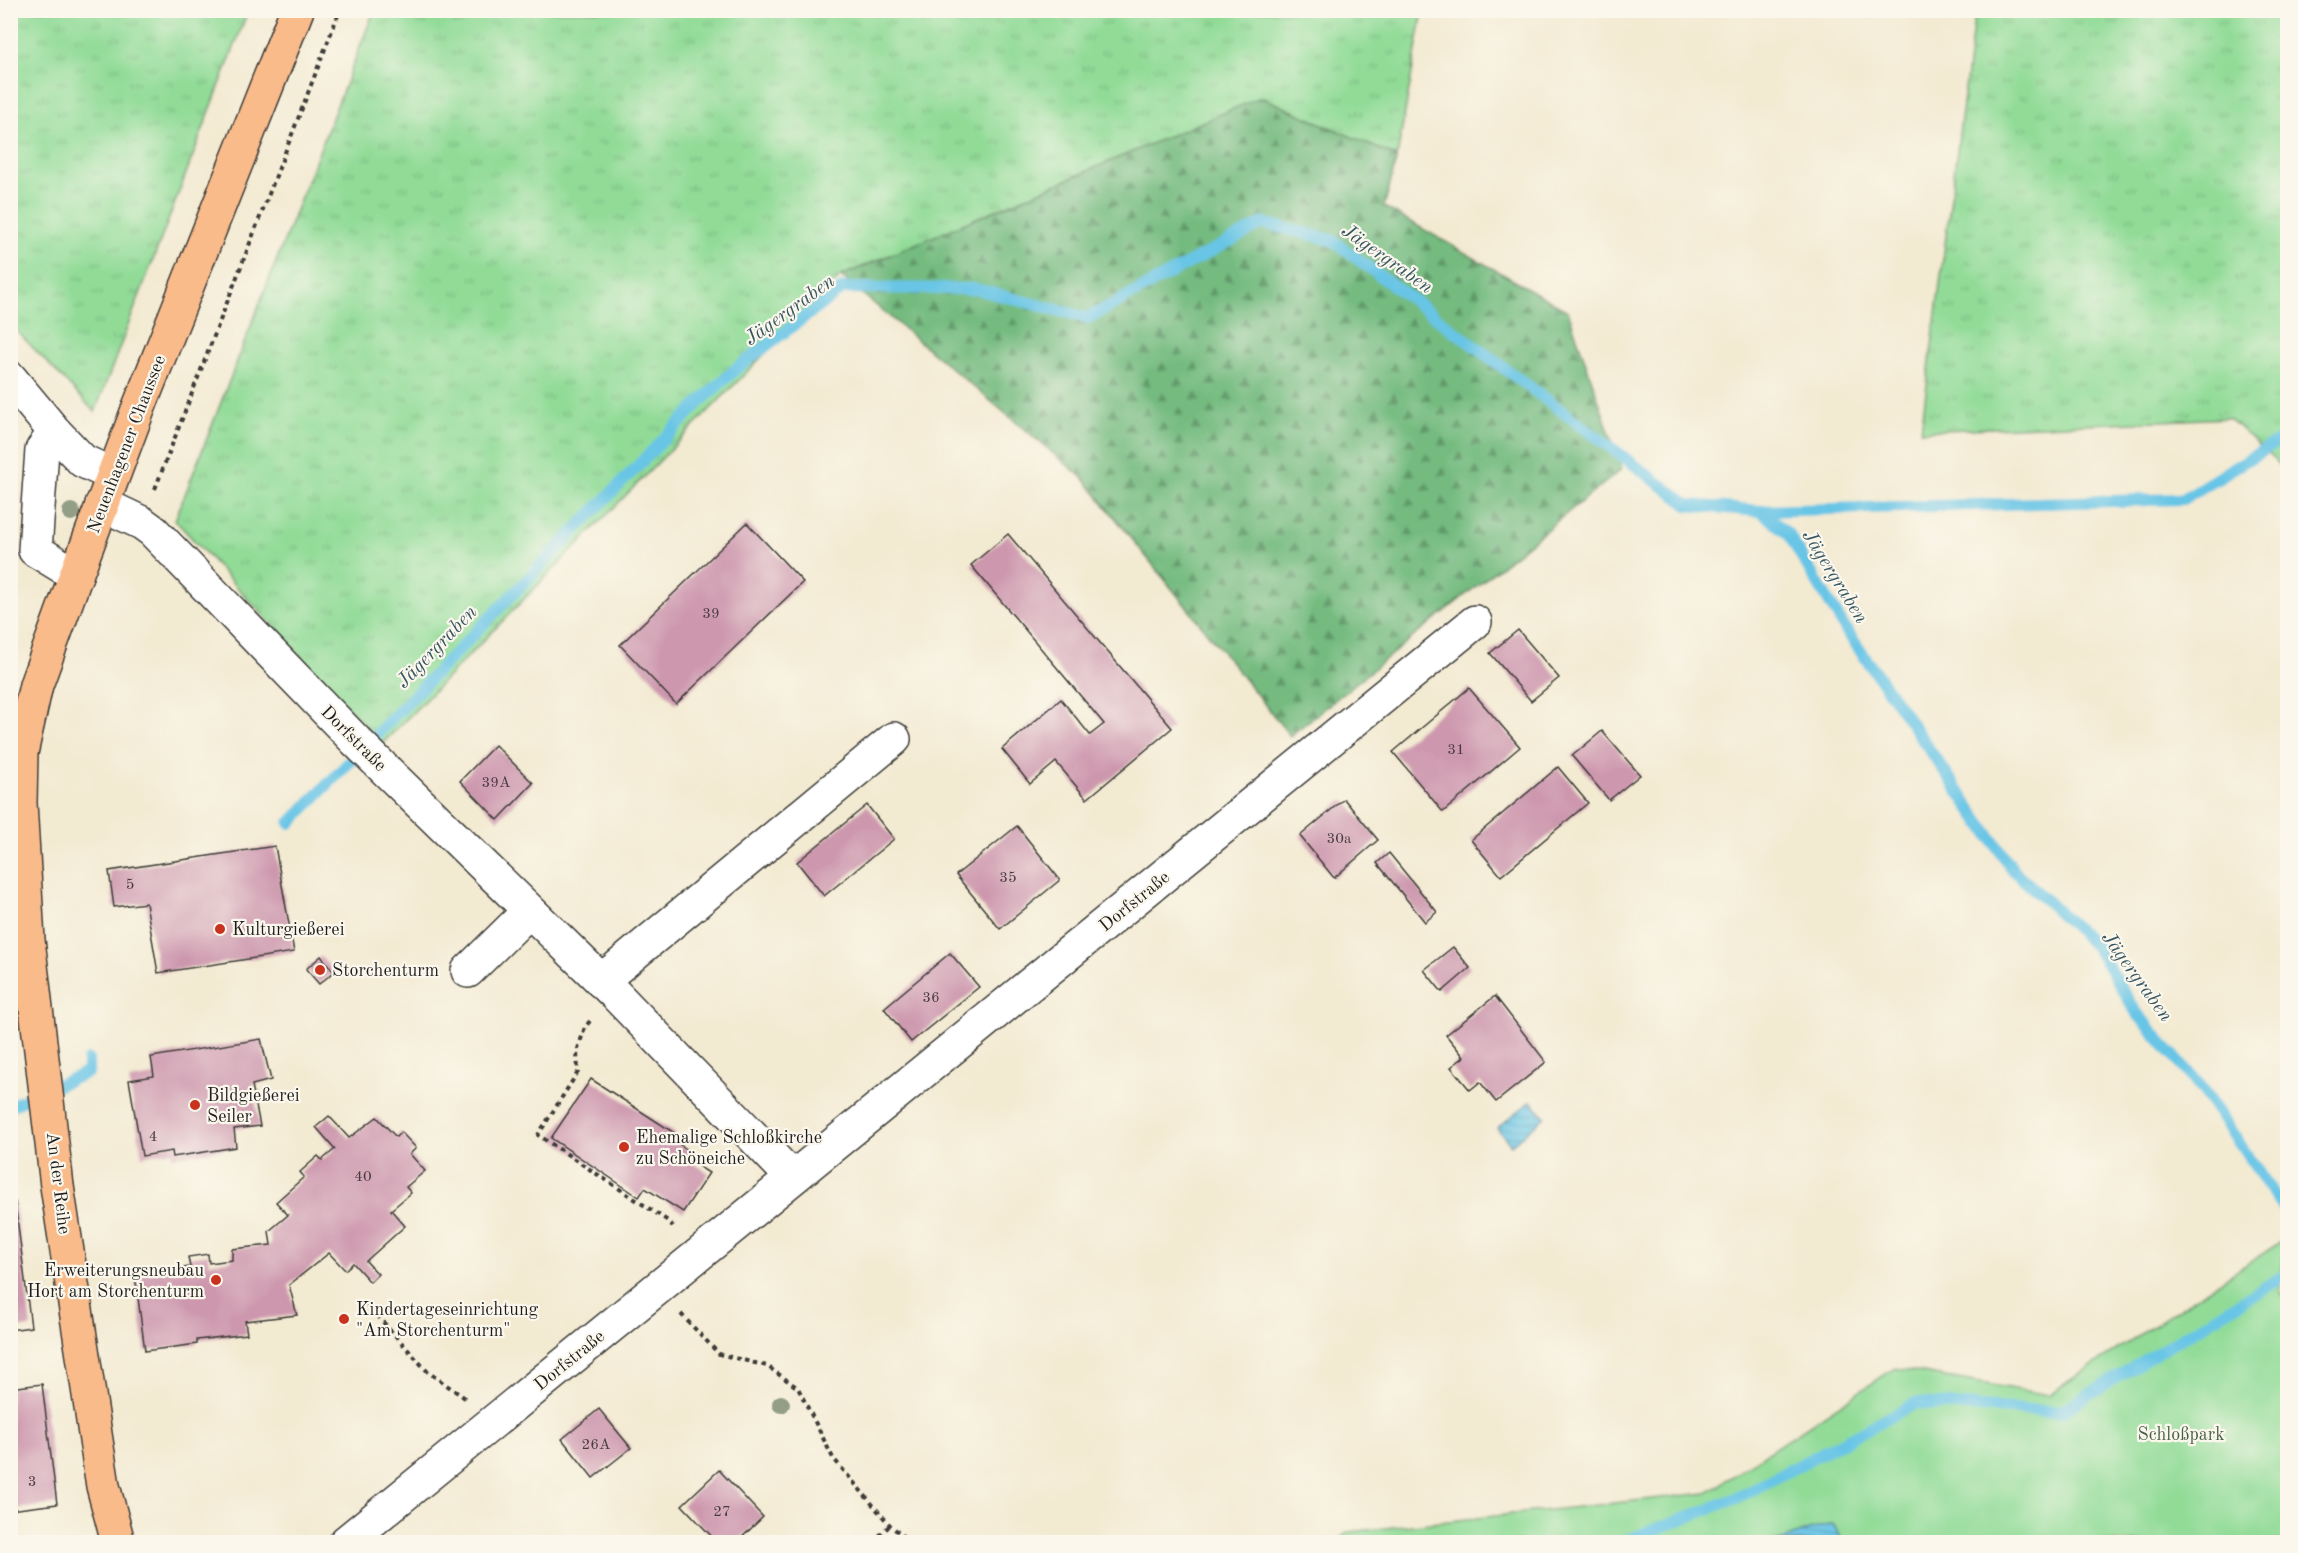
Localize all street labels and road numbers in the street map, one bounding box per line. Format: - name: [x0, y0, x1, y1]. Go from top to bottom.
- street label: Neuenhagener Chaussee: [85, 353, 169, 536]
- street label: Dorfstraße: [317, 702, 390, 775]
- street label: Dorfstraße: [1096, 868, 1173, 935]
- street label: An der Reihe: [43, 1131, 73, 1235]
- street label: Dorfstraße: [531, 1327, 608, 1394]

